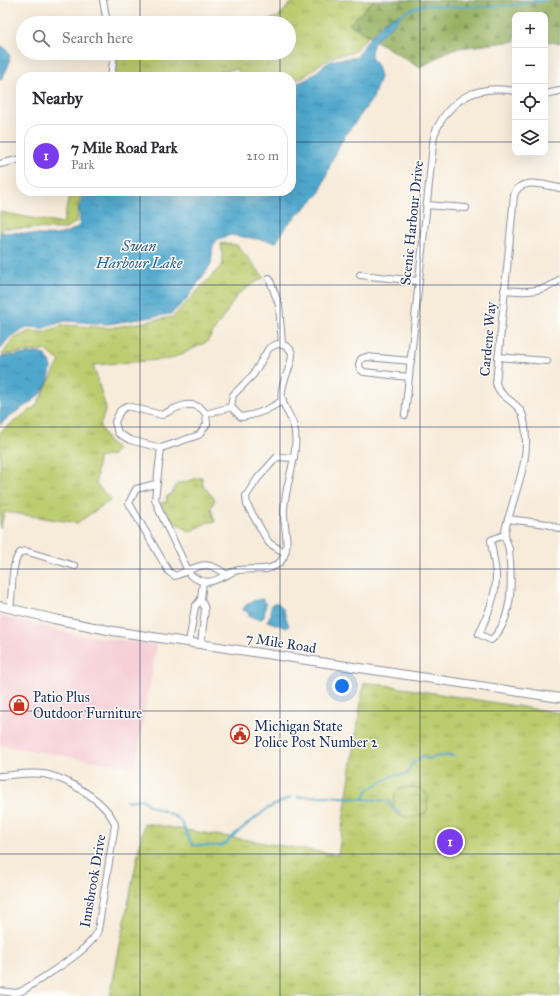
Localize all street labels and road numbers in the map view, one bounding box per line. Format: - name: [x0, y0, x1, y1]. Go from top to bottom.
- street label: Scenic Harbour Drive: [397, 160, 427, 286]
- street label: Cardene Way: [476, 301, 500, 377]
- street label: 7 Mile Road: [245, 629, 317, 657]
- street label: Innsbrook Drive: [76, 833, 110, 929]

